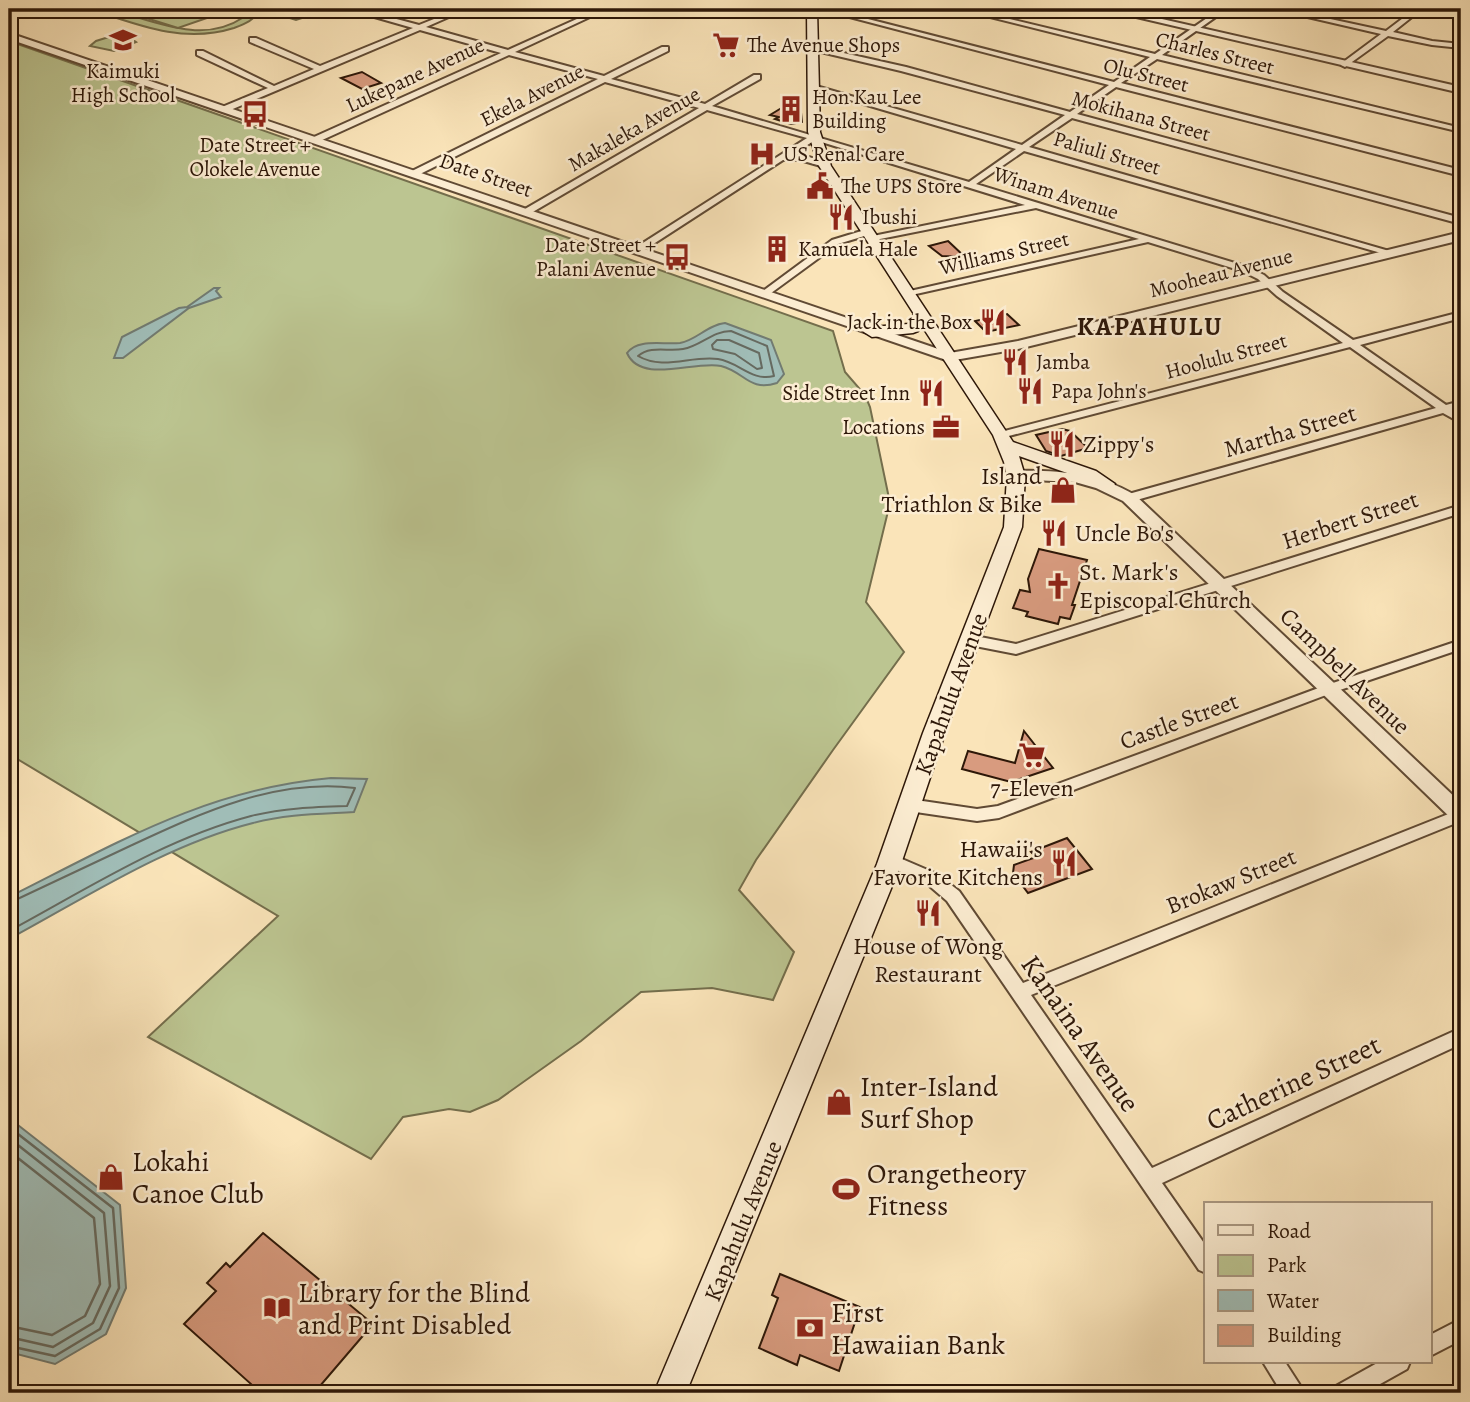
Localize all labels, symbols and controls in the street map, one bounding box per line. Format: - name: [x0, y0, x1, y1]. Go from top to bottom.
- school or university icon: Kaimuki High School: [108, 25, 138, 55]
- street label: Charles Street: [1153, 25, 1277, 81]
- supermarket icon: The Avenue Shops: [711, 30, 741, 60]
- street label: Lukepane Avenue: [341, 31, 489, 119]
- place label: The Avenue Shops: [747, 31, 900, 59]
- street label: Olu Street: [1100, 51, 1192, 99]
- place label: Kaimuki High School: [71, 57, 175, 109]
- street label: Ekela Avenue: [475, 57, 589, 133]
- street label: Makaleka Avenue: [563, 80, 705, 178]
- place label: Hon Kau Lee Building: [812, 83, 921, 135]
- street label: Mokihana Street: [1069, 84, 1213, 148]
- building icon: Hon Kau Lee Building: [776, 94, 806, 124]
- bus stop icon: Date Street + Olokele Avenue: [240, 99, 270, 129]
- street label: Paliuli Street: [1050, 124, 1164, 182]
- place label: Date Street + Olokele Avenue: [190, 131, 320, 183]
- hospital icon: US Renal Care: [747, 139, 777, 169]
- place label: US Renal Care: [783, 140, 905, 168]
- street label: Date Street: [436, 146, 536, 204]
- street label: Winam Avenue: [989, 159, 1122, 226]
- public building icon: The UPS Store: [805, 171, 835, 201]
- place label: The UPS Store: [841, 172, 962, 200]
- restaurant icon: Ibushi: [826, 202, 856, 232]
- place label: Ibushi: [862, 203, 917, 231]
- street label: Williams Street: [935, 224, 1072, 282]
- place label: Date Street + Palani Avenue: [536, 231, 656, 283]
- building icon: Kamuela Hale: [762, 234, 792, 264]
- place label: Kamuela Hale: [798, 235, 918, 263]
- bus stop icon: Date Street + Palani Avenue: [662, 242, 692, 272]
- street label: Mooheau Avenue: [1146, 242, 1296, 304]
- restaurant icon: Jack in the Box: [978, 307, 1008, 337]
- place label: Jack in the Box: [847, 308, 972, 336]
- district label: KAPAHULU: [1077, 309, 1223, 344]
- street label: Hoolulu Street: [1162, 326, 1290, 386]
- restaurant icon: Jamba: [1000, 347, 1030, 377]
- place label: Jamba: [1036, 348, 1090, 376]
- restaurant icon: Papa John's: [1015, 376, 1045, 406]
- place label: Papa John's: [1051, 377, 1147, 405]
- restaurant icon: Side Street Inn: [916, 378, 946, 408]
- place label: Side Street Inn: [782, 379, 910, 407]
- street label: Martha Street: [1220, 397, 1360, 465]
- office icon: Locations: [931, 412, 961, 442]
- place label: Locations: [842, 413, 925, 441]
- place label: Zippy's: [1083, 428, 1154, 460]
- restaurant icon: Zippy's: [1047, 429, 1077, 459]
- place label: Island Triathlon & Bike: [881, 460, 1042, 520]
- shop icon: Island Triathlon & Bike: [1048, 475, 1078, 505]
- street label: Herbert Street: [1278, 483, 1422, 557]
- place label: Uncle Bo's: [1075, 517, 1174, 549]
- restaurant icon: Uncle Bo's: [1039, 518, 1069, 548]
- place label: St. Mark's Episcopal Church: [1079, 556, 1251, 616]
- church icon: St. Mark's Episcopal Church: [1043, 571, 1073, 601]
- street label: Campbell Avenue: [1273, 601, 1417, 741]
- street label: Kapahulu Avenue: [907, 608, 995, 780]
- street label: Castle Street: [1115, 685, 1243, 757]
- supermarket icon: 7-Eleven: [1017, 740, 1047, 770]
- place label: 7-Eleven: [990, 772, 1074, 804]
- place label: Hawaii's Favorite Kitchens: [873, 833, 1043, 893]
- street label: Brokaw Street: [1161, 840, 1301, 922]
- restaurant icon: Hawaii's Favorite Kitchens: [1049, 848, 1079, 878]
- restaurant icon: House of Wong Restaurant: [913, 898, 943, 928]
- place label: House of Wong Restaurant: [853, 930, 1003, 990]
- street label: Kanaina Avenue: [1012, 947, 1149, 1120]
- street label: Catherine Street: [1200, 1026, 1387, 1140]
- place label: Inter-Island Surf Shop: [860, 1068, 999, 1138]
- shop icon: Inter-Island Surf Shop: [824, 1087, 854, 1117]
- street label: Kapahulu Avenue: [696, 1136, 790, 1306]
- place label: Lokahi Canoe Club: [132, 1143, 264, 1213]
- place label: Orangetheory Fitness: [867, 1155, 1027, 1225]
- shop icon: Lokahi Canoe Club: [96, 1162, 126, 1192]
- sports icon: Orangetheory Fitness: [831, 1174, 861, 1204]
- legend: [1204, 1202, 1432, 1364]
- text: Road: [1267, 1217, 1311, 1245]
- text: Park: [1267, 1251, 1307, 1279]
- place label: Library for the Blind and Print Disabled: [298, 1274, 531, 1344]
- text: Water: [1266, 1287, 1319, 1315]
- library icon: Library for the Blind and Print Disabled: [262, 1293, 292, 1323]
- place label: First Hawaiian Bank: [831, 1294, 1005, 1364]
- bank icon: First Hawaiian Bank: [795, 1313, 825, 1343]
- text: Building: [1267, 1321, 1342, 1349]

